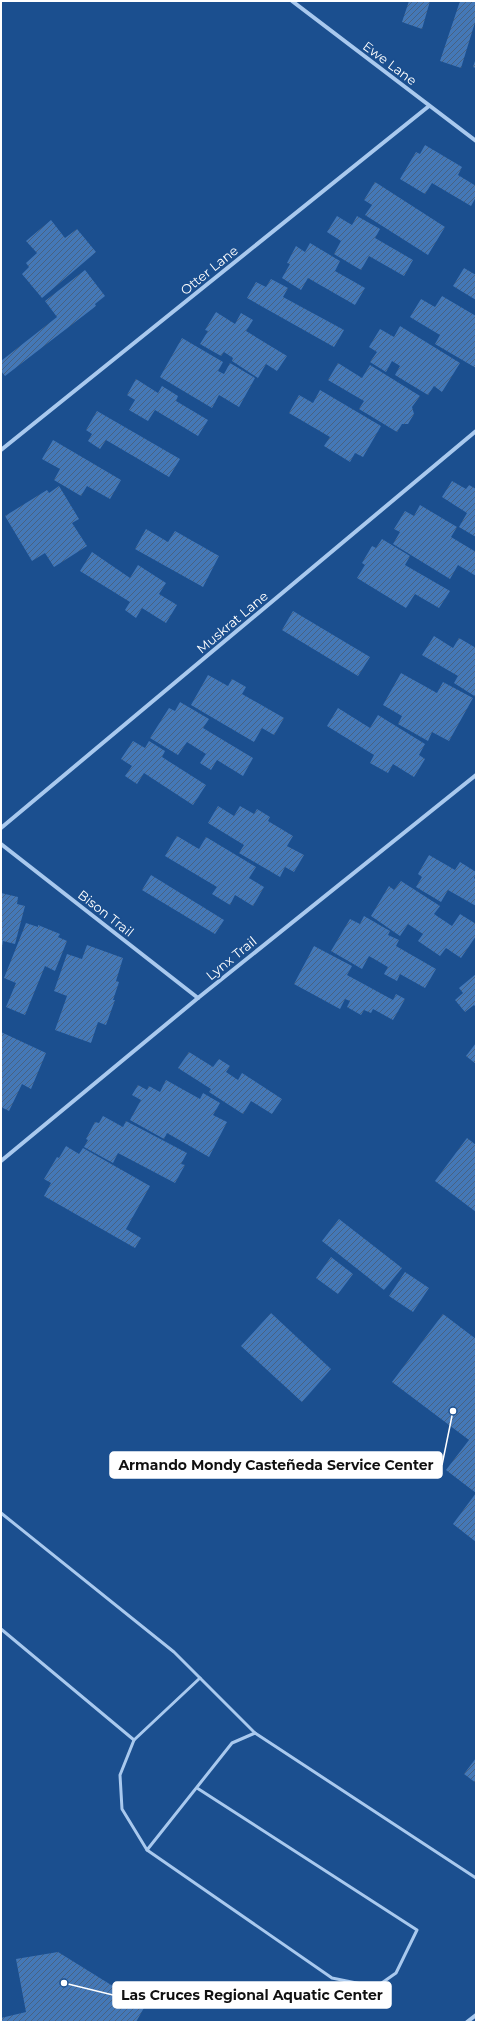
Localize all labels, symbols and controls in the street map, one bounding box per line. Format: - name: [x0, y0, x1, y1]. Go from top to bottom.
- street label: Ewe Lane: [360, 38, 420, 88]
- street label: Otter Lane: [177, 242, 241, 298]
- street label: Muskrat Lane: [193, 587, 271, 656]
- street label: Bison Trail: [75, 886, 137, 940]
- street label: Lynx Trail: [202, 933, 260, 983]
- callout: Armando Mondy Casteñeda Service Center: [110, 1452, 442, 1478]
- text: Armando Mondy Casteñeda Service Center: [117, 1456, 434, 1474]
- callout: Las Cruces Regional Aquatic Center: [113, 1982, 391, 2008]
- text: Las Cruces Regional Aquatic Center: [121, 1986, 383, 2004]

